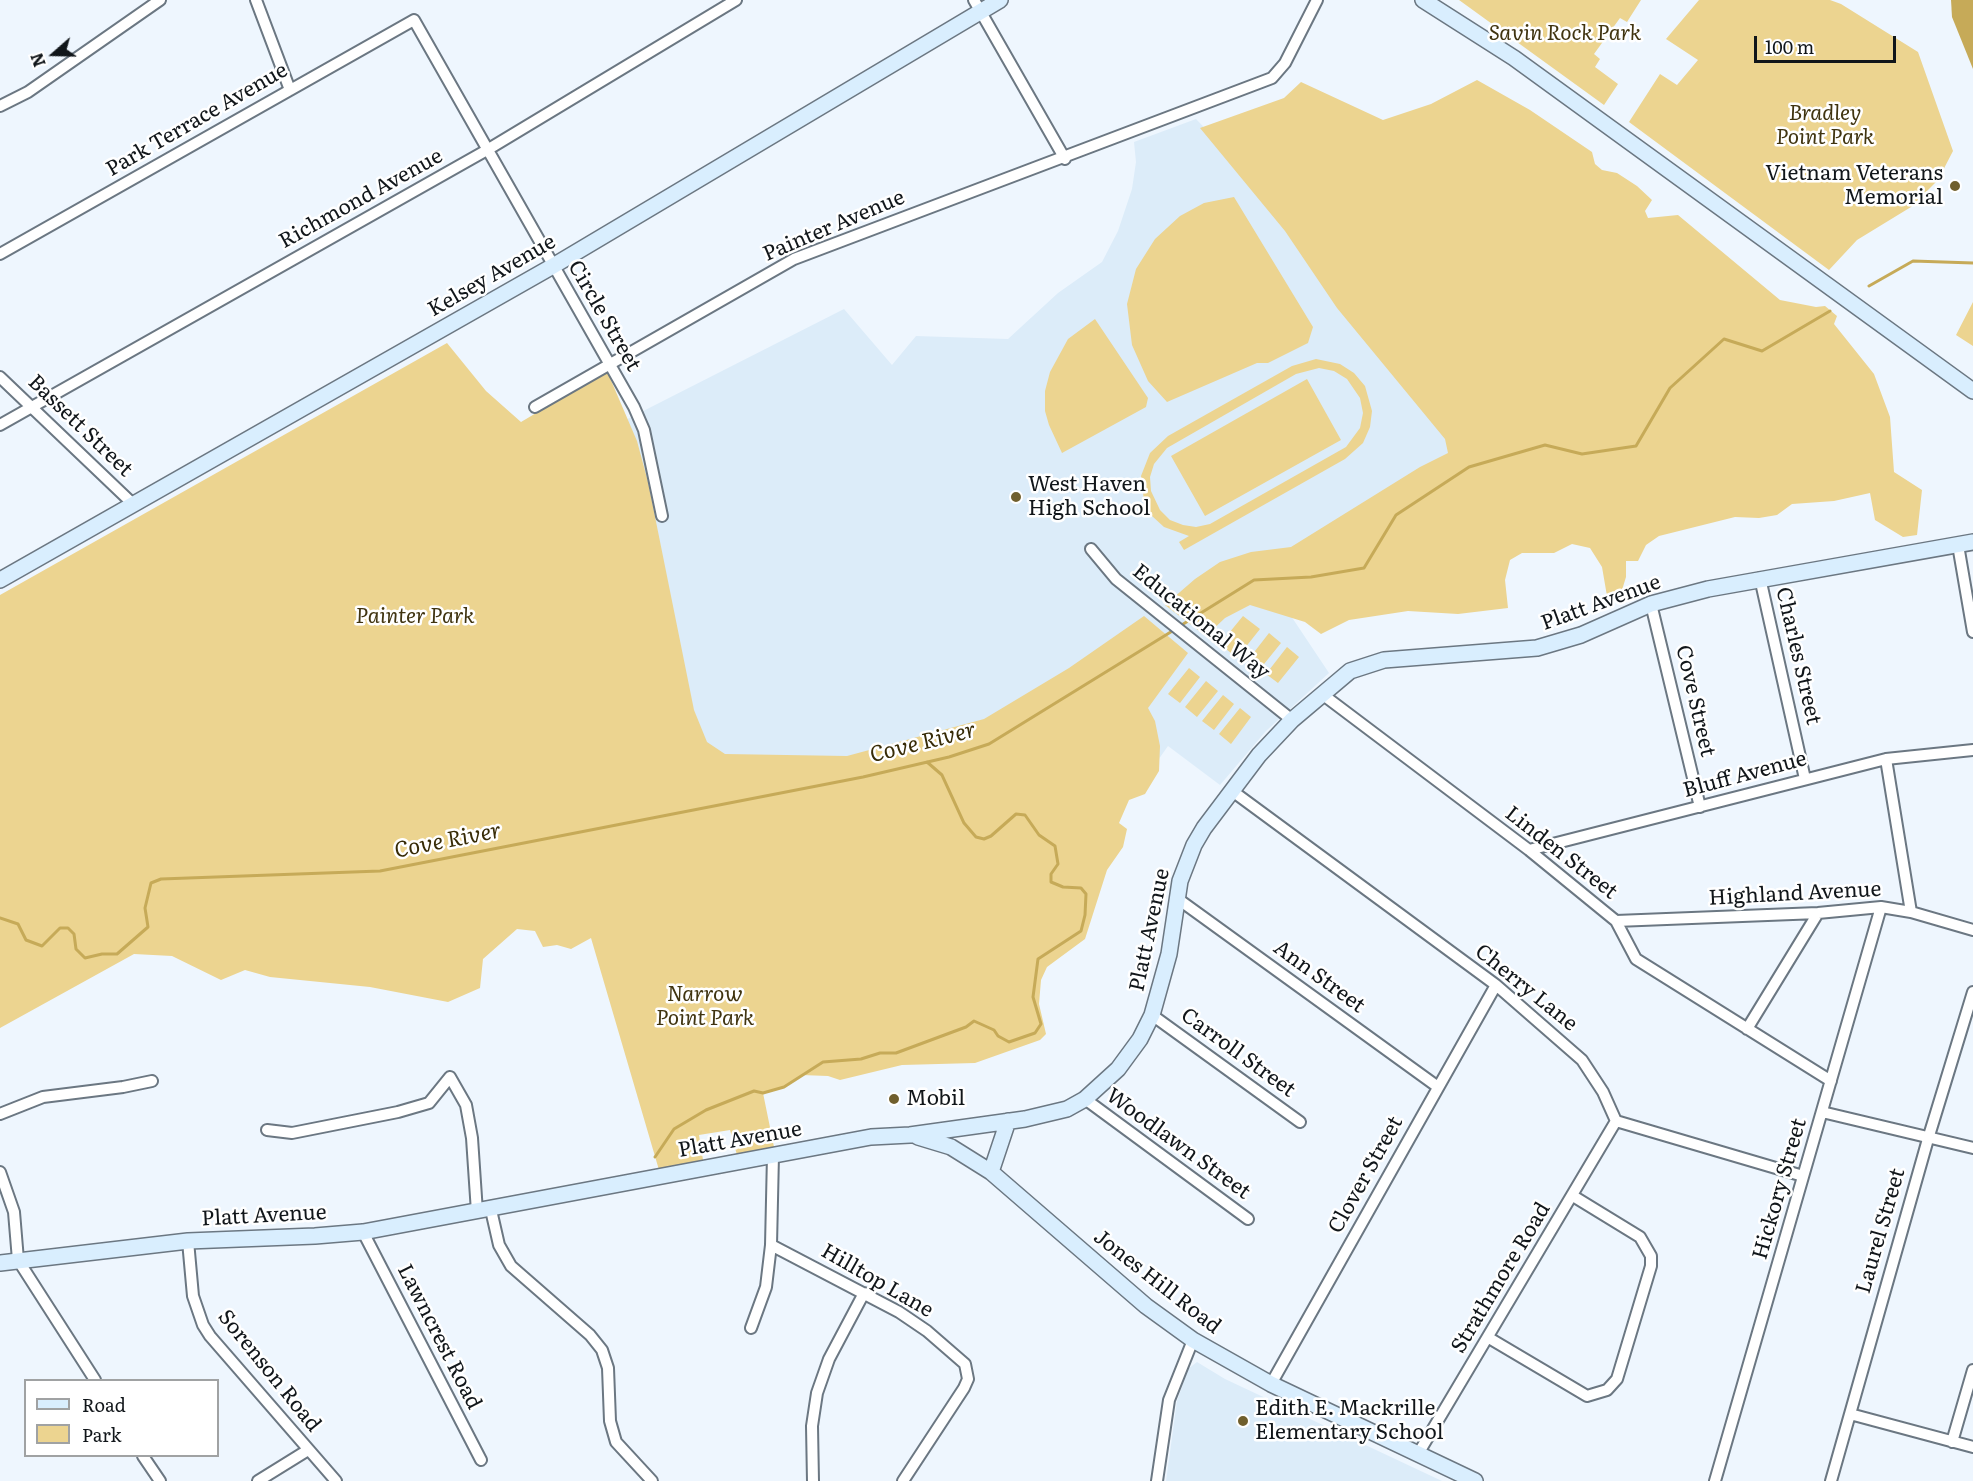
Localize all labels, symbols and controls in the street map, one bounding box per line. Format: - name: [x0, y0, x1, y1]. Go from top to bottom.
- park label: Savin Rock Park: [1489, 21, 1641, 47]
- north arrow: [24, 24, 84, 84]
- scale bar: [1757, 24, 1900, 62]
- text: 100 m: [1765, 33, 1814, 60]
- text: N: [24, 50, 51, 71]
- street label: Park Terrace Avenue: [102, 58, 292, 182]
- park label: Bradley Point Park: [1776, 101, 1874, 151]
- street label: Richmond Avenue: [275, 144, 447, 254]
- place label: Vietnam Veterans Memorial: [1765, 161, 1943, 211]
- marker: Vietnam Veterans Memorial: [1948, 179, 1962, 193]
- street label: Painter Avenue: [760, 185, 908, 267]
- street label: Kelsey Avenue: [424, 229, 560, 323]
- street label: Circle Street: [562, 256, 646, 376]
- street label: Bassett Street: [22, 370, 138, 482]
- place label: West Haven High School: [1028, 472, 1150, 522]
- marker: West Haven High School: [1009, 490, 1023, 504]
- street label: Educational Way: [1127, 559, 1275, 685]
- street label: Platt Avenue: [1538, 570, 1664, 636]
- street label: Charles Street: [1770, 585, 1826, 727]
- park label: Painter Park: [356, 604, 474, 630]
- street label: Cove Street: [1670, 643, 1720, 759]
- water label: Cove River: [867, 717, 979, 769]
- street label: Bluff Avenue: [1680, 746, 1810, 804]
- street label: Linden Street: [1500, 801, 1622, 905]
- water label: Cove River: [392, 818, 504, 864]
- street label: Platt Avenue: [1125, 866, 1175, 994]
- street label: Highland Avenue: [1708, 877, 1882, 911]
- street label: Ann Street: [1268, 935, 1370, 1019]
- street label: Cherry Lane: [1470, 939, 1582, 1037]
- park label: Narrow Point Park: [656, 982, 754, 1032]
- street label: Carroll Street: [1176, 1003, 1300, 1103]
- street label: Woodlawn Street: [1101, 1083, 1255, 1205]
- place label: Mobil: [906, 1086, 965, 1112]
- marker: Mobil: [887, 1092, 901, 1106]
- street label: Clover Street: [1323, 1112, 1409, 1238]
- street label: Hickory Street: [1748, 1115, 1812, 1263]
- street label: Platt Avenue: [676, 1117, 804, 1163]
- street label: Laurel Street: [1851, 1165, 1911, 1297]
- street label: Strathmore Road: [1446, 1198, 1556, 1358]
- street label: Platt Avenue: [201, 1200, 327, 1232]
- street label: Jones Hill Road: [1088, 1224, 1226, 1340]
- street label: Hilltop Lane: [816, 1239, 938, 1323]
- street label: Lawncrest Road: [392, 1260, 486, 1414]
- street label: Sorenson Road: [212, 1305, 326, 1437]
- legend: [24, 1379, 219, 1457]
- text: Road: [82, 1391, 126, 1418]
- place label: Edith E. Mackrille Elementary School: [1255, 1396, 1444, 1446]
- marker: Edith E. Mackrille Elementary School: [1236, 1414, 1250, 1428]
- text: Park: [82, 1421, 121, 1448]

